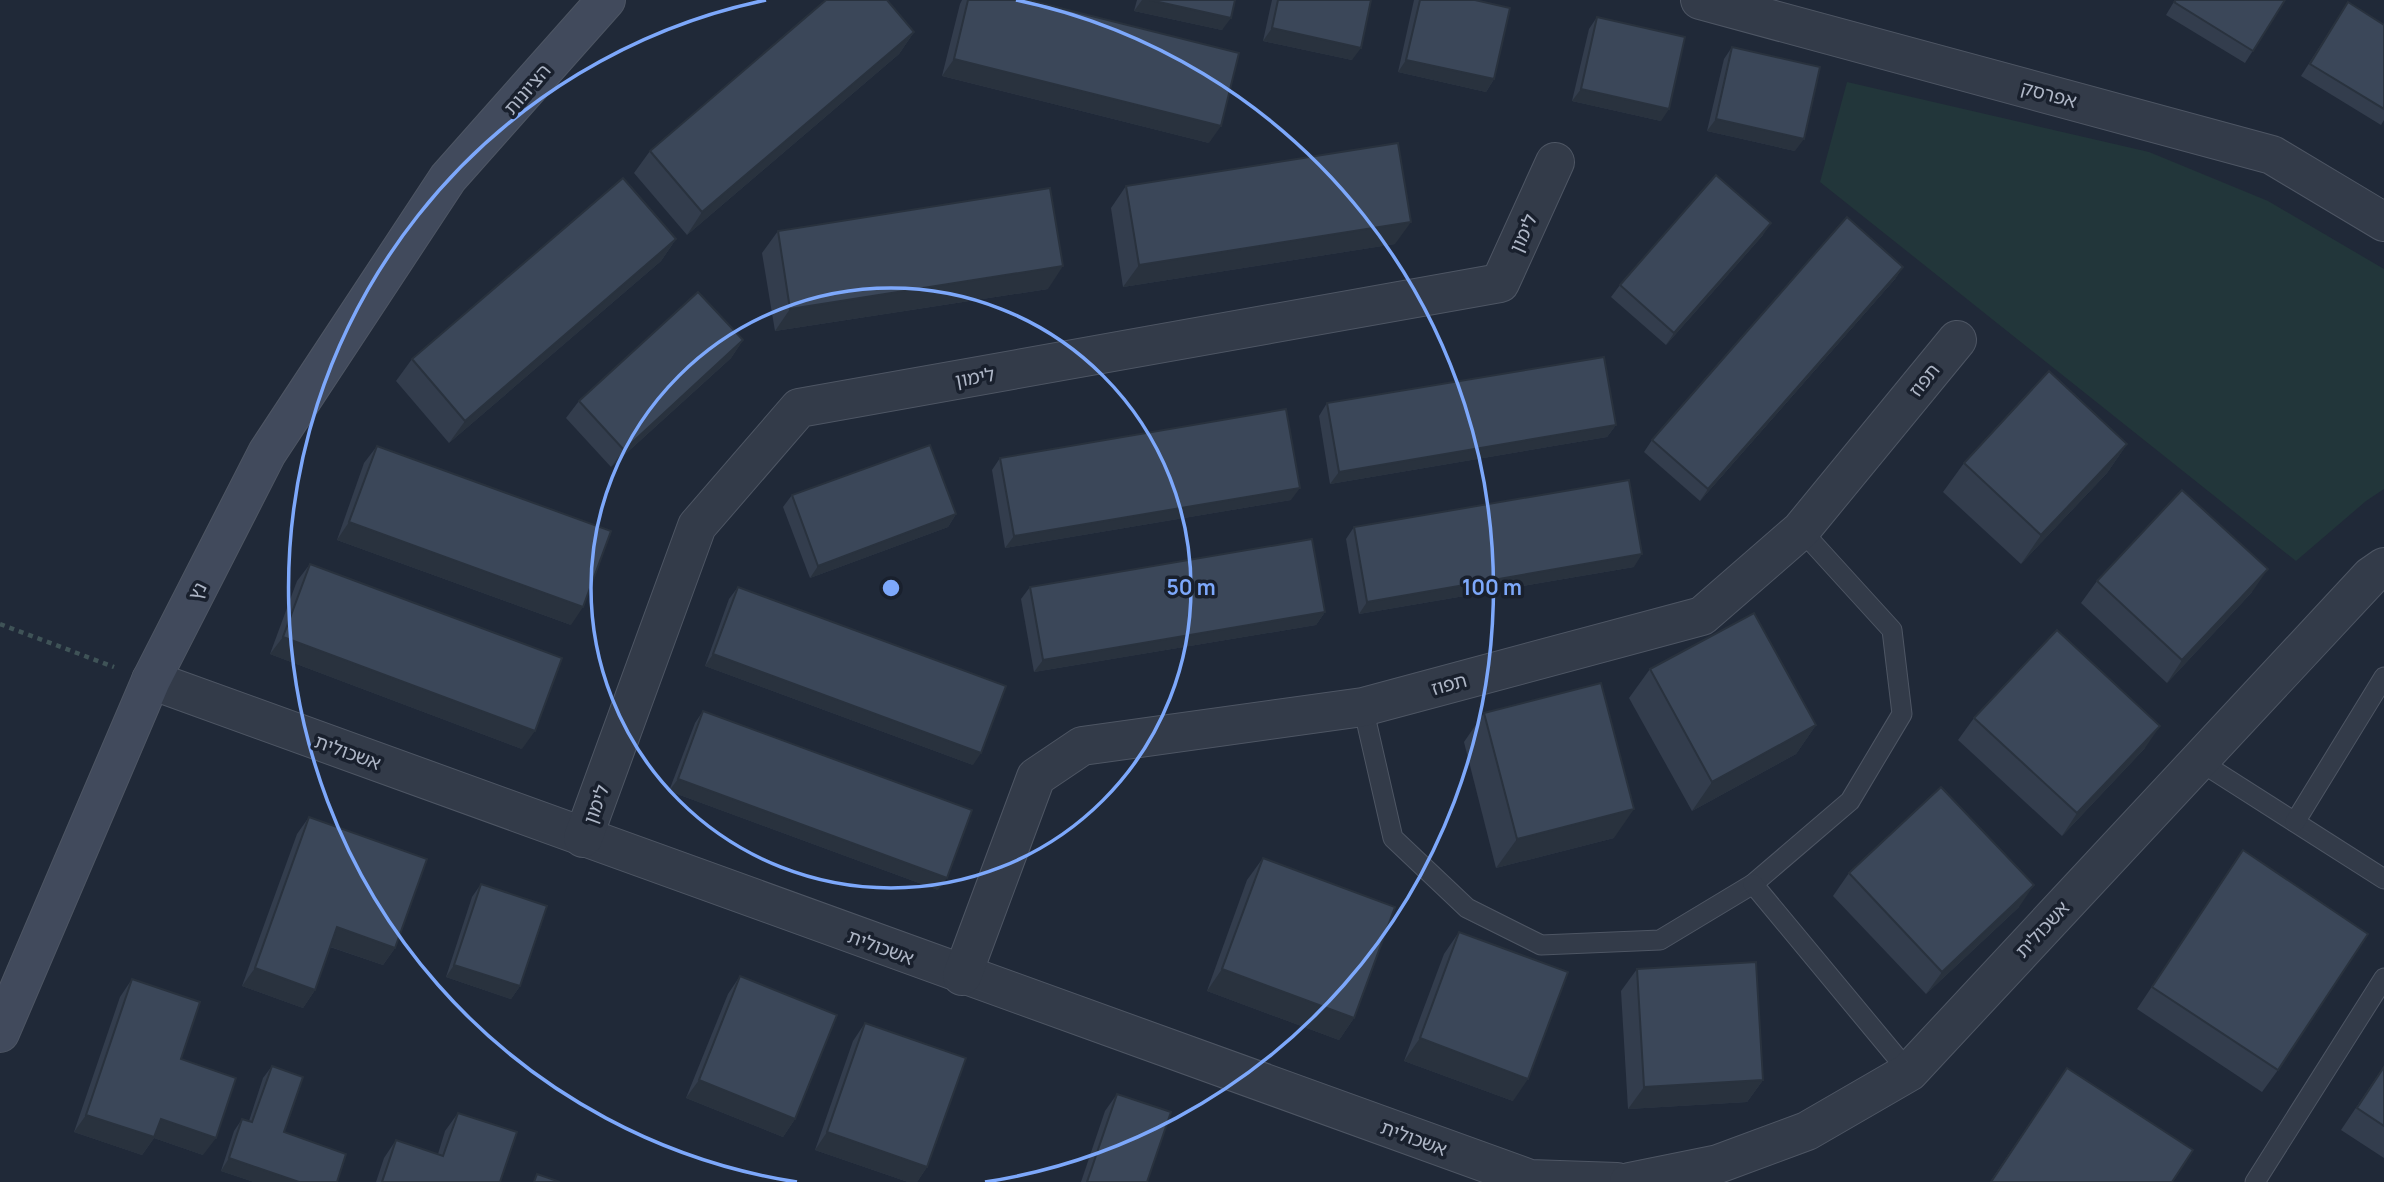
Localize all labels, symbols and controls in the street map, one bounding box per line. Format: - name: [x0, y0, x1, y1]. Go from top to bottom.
- street label: הציונות: [498, 58, 556, 120]
- street label: אפרסק: [2018, 74, 2080, 114]
- street label: לימון: [1503, 209, 1543, 257]
- street label: תפוז: [1903, 358, 1945, 402]
- street label: לימון: [953, 361, 997, 393]
- text: 50 m: [1166, 573, 1216, 601]
- text: 100 m: [1462, 573, 1522, 601]
- centre of rings: [879, 576, 903, 600]
- street label: נץ: [181, 577, 213, 605]
- street label: תפוז: [1428, 667, 1470, 701]
- street label: אשכולית: [311, 728, 385, 776]
- street label: לימון: [577, 781, 615, 827]
- street label: אשכולית: [2009, 895, 2075, 963]
- street label: אשכולית: [844, 923, 918, 971]
- street label: אשכולית: [1377, 1114, 1451, 1162]

